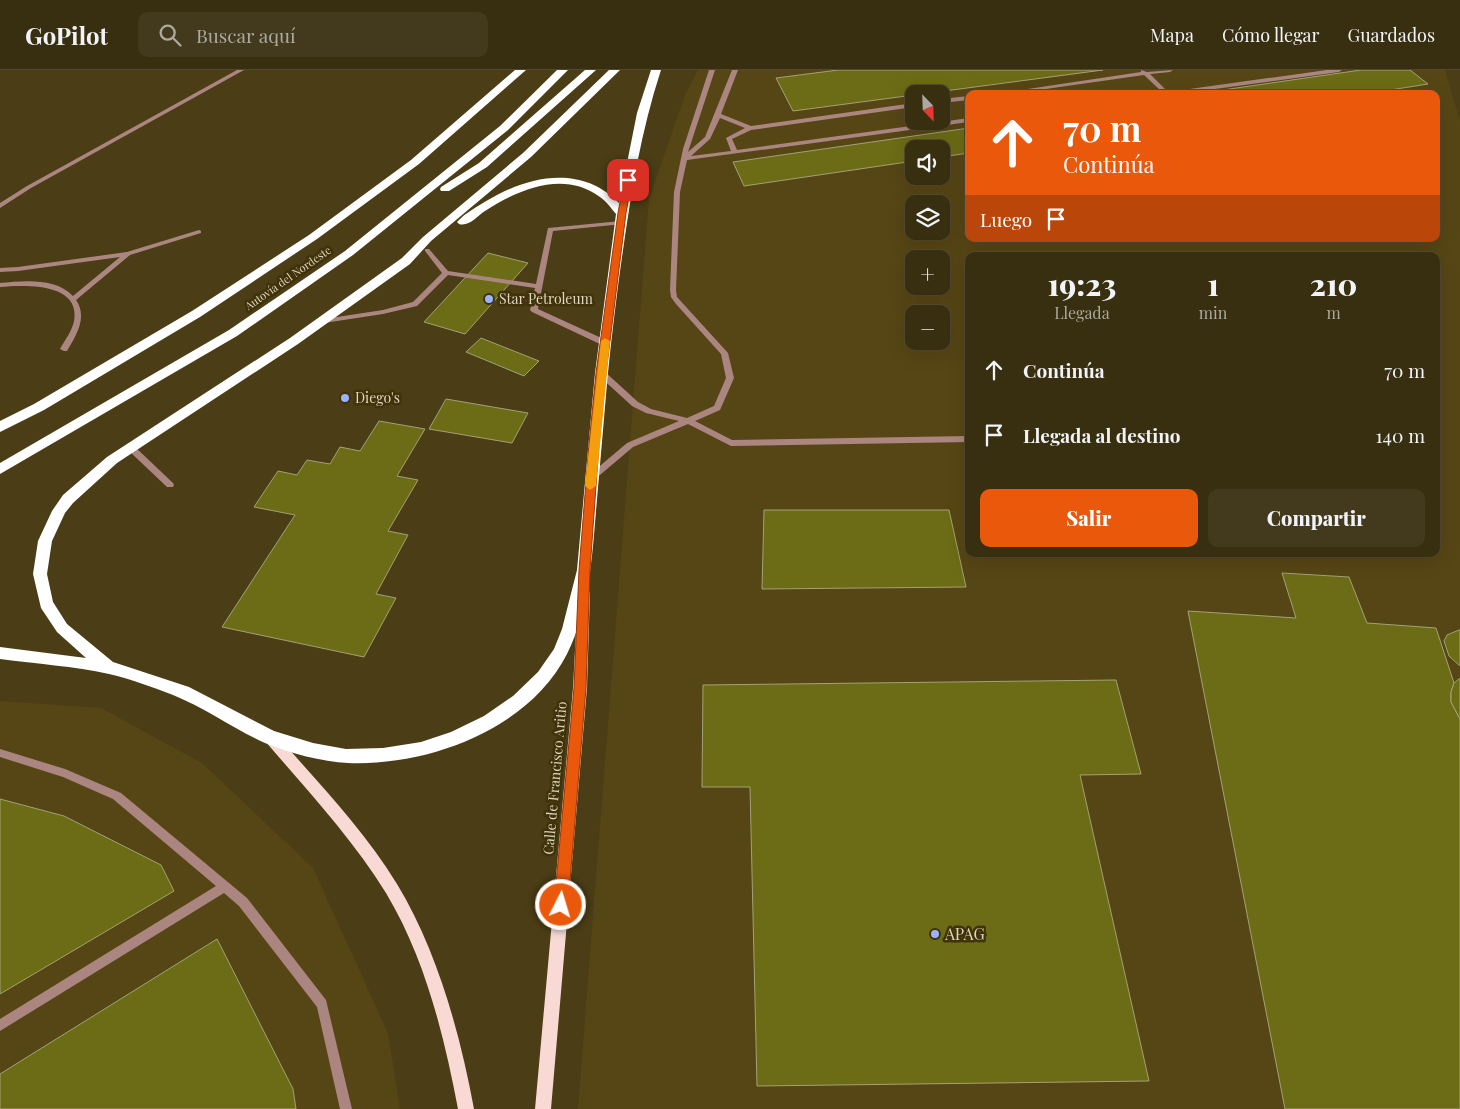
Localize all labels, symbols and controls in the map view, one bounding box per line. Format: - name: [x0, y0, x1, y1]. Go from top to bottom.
- search box: [138, 12, 488, 57]
- text: GoPilot: [25, 19, 108, 51]
- icon: search: [156, 21, 184, 49]
- text: Buscar aquí: [196, 22, 296, 48]
- text: Mapa: [1150, 23, 1194, 47]
- text: Cómo llegar: [1222, 23, 1319, 47]
- text: Guardados: [1347, 23, 1435, 47]
- north arrow: [905, 85, 950, 130]
- map controls: [905, 85, 950, 350]
- text: 70 m: [1063, 104, 1141, 151]
- icon: ahead: [980, 110, 1045, 175]
- button: sound: [905, 140, 950, 185]
- text: Continúa: [1063, 149, 1154, 179]
- pin: [607, 159, 649, 201]
- icon: arrive: [614, 166, 642, 194]
- button: layers: [905, 195, 950, 240]
- icon: arrive: [1042, 205, 1070, 233]
- text: Luego: [980, 206, 1032, 232]
- street label: Autovía del Nordeste: [241, 242, 334, 314]
- button: +: [905, 250, 950, 295]
- text: 19:23: [1048, 264, 1116, 304]
- text: 1: [1207, 264, 1219, 304]
- text: 210: [1310, 264, 1357, 304]
- place label: Star Petroleum: [499, 289, 594, 308]
- marker: Star Petroleum: [483, 293, 495, 305]
- text: Llegada: [1054, 302, 1110, 323]
- text: min: [1199, 302, 1227, 323]
- text: m: [1327, 302, 1341, 323]
- button: −: [905, 305, 950, 350]
- icon: ahead: [980, 356, 1008, 384]
- text: Continúa: [1023, 357, 1105, 383]
- text: 70 m: [1384, 357, 1425, 383]
- place label: Diego's: [355, 388, 400, 407]
- marker: Diego's: [339, 392, 351, 404]
- icon: arrive: [980, 421, 1008, 449]
- text: Llegada al destino: [1023, 422, 1181, 448]
- text: 140 m: [1376, 422, 1425, 448]
- button: Salir: [980, 489, 1198, 547]
- button: Compartir: [1208, 489, 1425, 547]
- street label: Calle de Francisco Aritio: [538, 700, 571, 855]
- position arrow: [534, 878, 586, 930]
- place label: APAG: [944, 923, 985, 944]
- marker: APAG: [929, 928, 941, 940]

